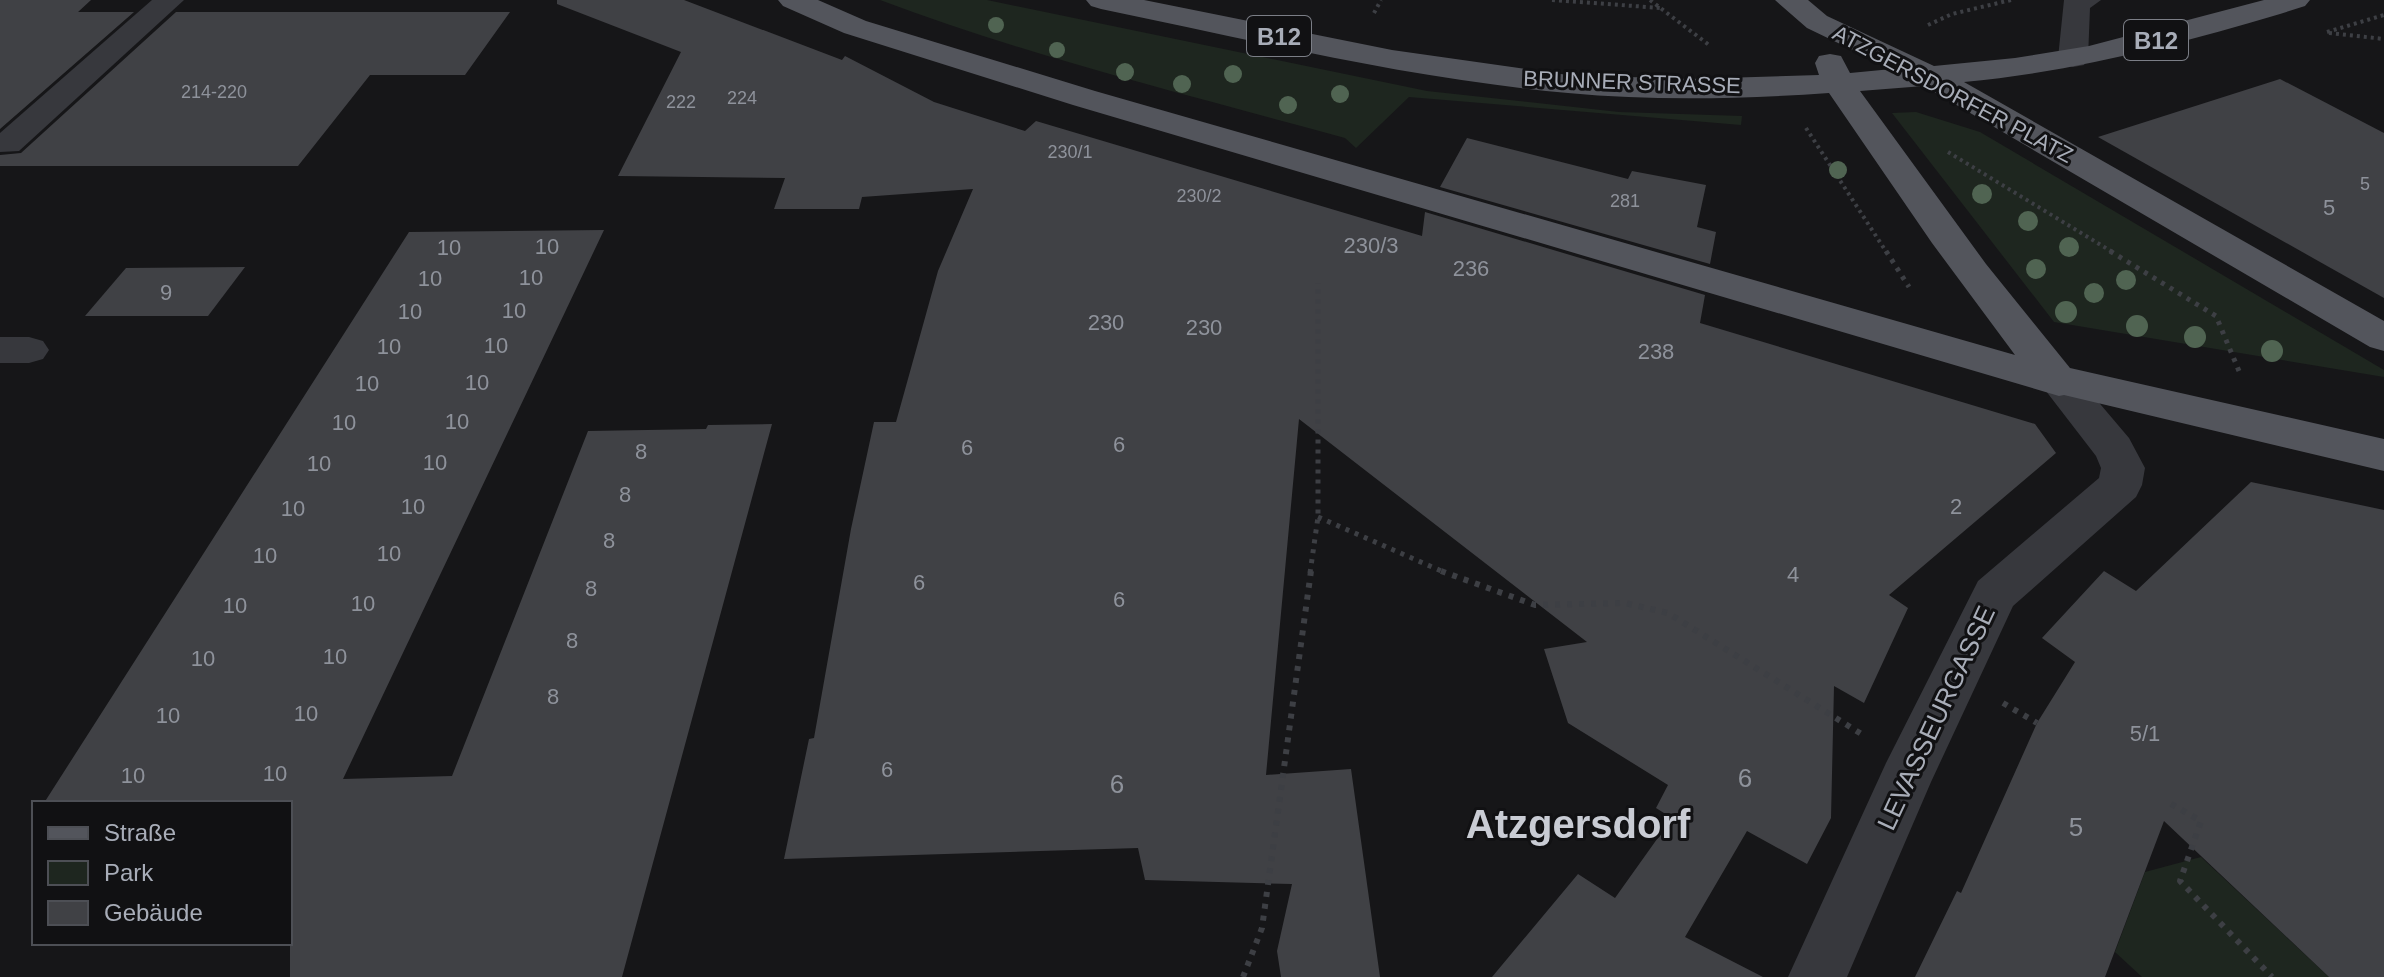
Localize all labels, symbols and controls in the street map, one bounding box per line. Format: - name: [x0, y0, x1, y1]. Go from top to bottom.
- road number: B12: [1247, 16, 1311, 56]
- street label: ATZGERSDORFER PLATZ: [1829, 20, 2077, 168]
- road number: B12: [2124, 20, 2188, 60]
- street label: BRUNNER STRASSE: [1523, 66, 1741, 98]
- house number: 214-220: [181, 82, 247, 102]
- house number: 224: [727, 88, 757, 108]
- house number: 222: [666, 92, 696, 112]
- house number: 230/1: [1047, 142, 1093, 162]
- house number: 5: [2360, 174, 2370, 194]
- house number: 230/2: [1176, 186, 1222, 206]
- house number: 281: [1610, 191, 1640, 211]
- house number: 5: [2323, 195, 2335, 220]
- house number: 230/3: [1343, 233, 1399, 258]
- house number: 10: [535, 234, 559, 259]
- house number: 10: [437, 235, 461, 260]
- house number: 236: [1453, 256, 1489, 281]
- house number: 10: [519, 265, 543, 290]
- house number: 10: [418, 266, 442, 291]
- house number: 9: [160, 280, 172, 305]
- house number: 10: [502, 298, 526, 323]
- house number: 10: [398, 299, 422, 324]
- house number: 230: [1088, 310, 1124, 335]
- house number: 230: [1186, 315, 1222, 340]
- house number: 10: [484, 333, 508, 358]
- house number: 10: [377, 334, 401, 359]
- house number: 238: [1638, 339, 1674, 364]
- house number: 10: [465, 370, 489, 395]
- house number: 10: [355, 371, 379, 396]
- house number: 10: [445, 409, 469, 434]
- house number: 10: [332, 410, 356, 435]
- house number: 6: [1113, 432, 1125, 457]
- house number: 6: [961, 435, 973, 460]
- house number: 8: [635, 439, 647, 464]
- house number: 10: [423, 450, 447, 475]
- house number: 10: [307, 451, 331, 476]
- house number: 8: [619, 482, 631, 507]
- house number: 10: [401, 494, 425, 519]
- house number: 2: [1950, 494, 1962, 519]
- house number: 10: [281, 496, 305, 521]
- house number: 8: [603, 528, 615, 553]
- house number: 10: [377, 541, 401, 566]
- house number: 10: [253, 543, 277, 568]
- house number: 4: [1787, 562, 1799, 587]
- house number: 6: [913, 570, 925, 595]
- house number: 8: [585, 576, 597, 601]
- house number: 6: [1113, 587, 1125, 612]
- house number: 10: [351, 591, 375, 616]
- house number: 10: [223, 593, 247, 618]
- street label: LEVASSEURGASSE: [1871, 601, 2001, 835]
- house number: 8: [566, 628, 578, 653]
- house number: 10: [323, 644, 347, 669]
- house number: 10: [191, 646, 215, 671]
- house number: 8: [547, 684, 559, 709]
- house number: 10: [294, 701, 318, 726]
- house number: 10: [156, 703, 180, 728]
- house number: 5/1: [2130, 721, 2160, 746]
- house number: 6: [881, 757, 893, 782]
- house number: 10: [263, 761, 287, 786]
- house number: 10: [121, 763, 145, 788]
- house number: 6: [1738, 763, 1752, 793]
- house number: 6: [1110, 769, 1124, 799]
- legend: [32, 801, 292, 945]
- district label: Atzgersdorf: [1466, 802, 1691, 846]
- house number: 5: [2069, 812, 2083, 842]
- text: Straße: [104, 819, 176, 846]
- text: Park: [104, 859, 154, 886]
- text: Gebäude: [104, 899, 203, 926]

